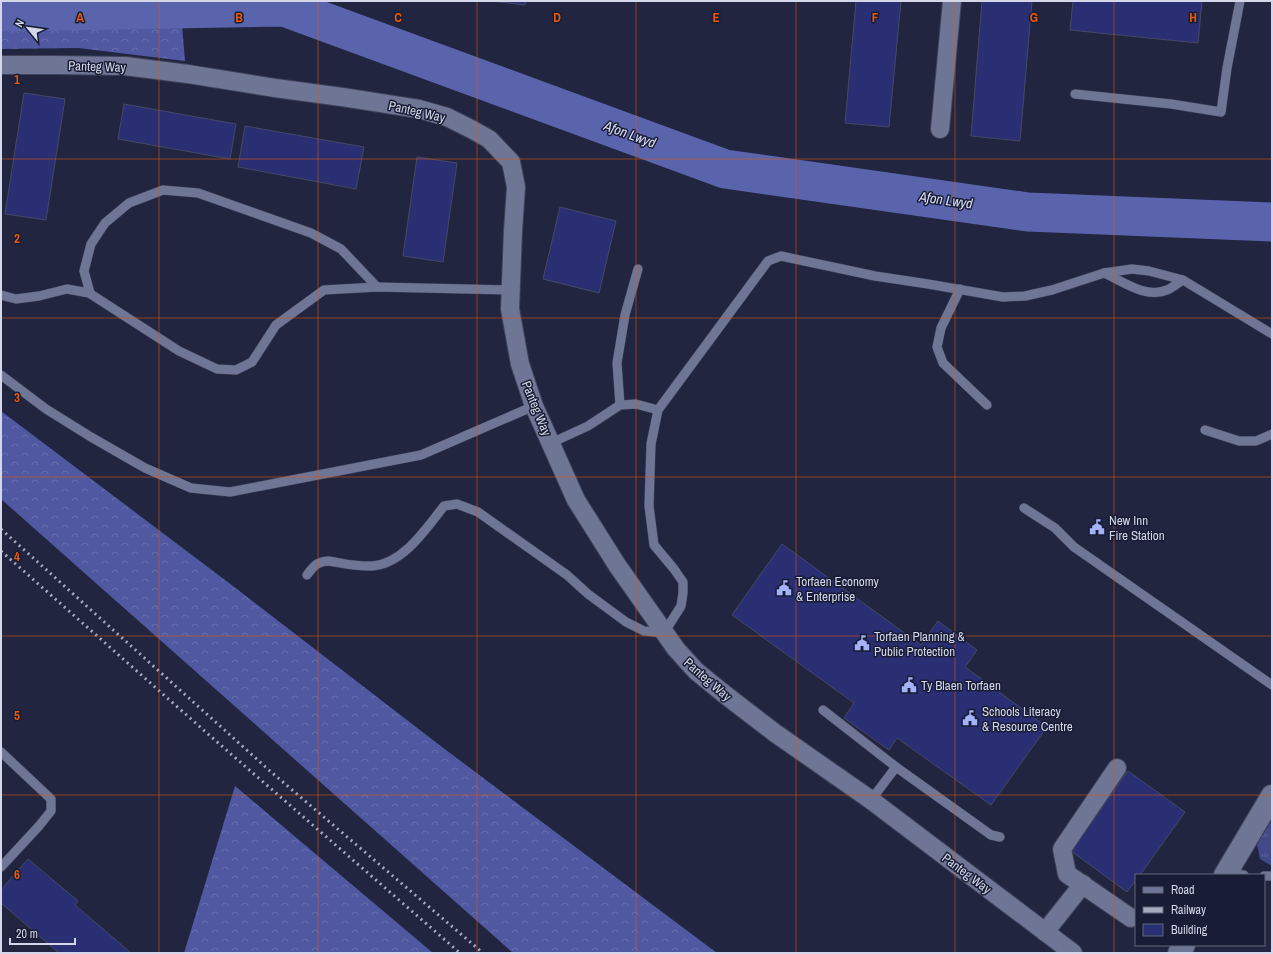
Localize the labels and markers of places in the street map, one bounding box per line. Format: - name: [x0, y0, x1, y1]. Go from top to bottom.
- place label: New Inn Fire Station: [1109, 512, 1165, 544]
- public building icon: New Inn Fire Station: [1088, 518, 1106, 536]
- place label: Torfaen Economy & Enterprise: [796, 573, 880, 605]
- public building icon: Torfaen Economy & Enterprise: [775, 579, 793, 597]
- place label: Torfaen Planning & Public Protection: [874, 628, 966, 660]
- public building icon: Torfaen Planning & Public Protection: [853, 634, 871, 652]
- public building icon: Ty Blaen Torfaen: [900, 676, 918, 694]
- place label: Ty Blaen Torfaen: [921, 677, 1001, 694]
- place label: Schools Literacy & Resource Centre: [982, 703, 1073, 735]
- public building icon: Schools Literacy & Resource Centre: [961, 709, 979, 727]

